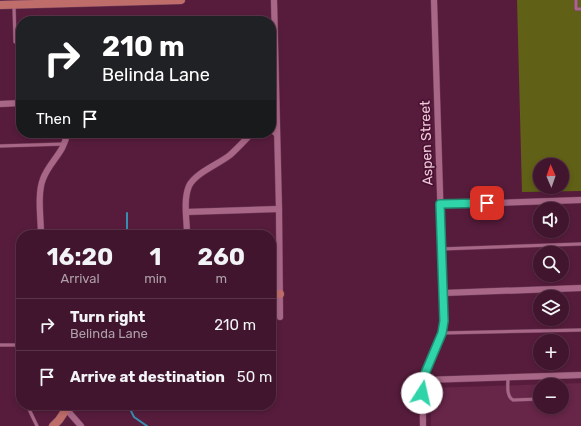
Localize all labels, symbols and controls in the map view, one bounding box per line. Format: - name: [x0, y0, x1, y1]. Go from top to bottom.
- text: 210 m: [102, 30, 185, 63]
- icon: right: [36, 32, 88, 84]
- text: Belinda Lane: [102, 64, 210, 86]
- street label: Aspen Street: [417, 100, 436, 186]
- icon: arrive: [79, 108, 101, 130]
- text: Then: [36, 110, 71, 128]
- north arrow: [533, 158, 569, 194]
- map controls: [533, 158, 569, 414]
- pin: [470, 186, 504, 220]
- icon: arrive: [476, 192, 498, 214]
- button: sound: [533, 202, 569, 238]
- text: 16:20: [47, 243, 113, 271]
- text: 1: [150, 243, 161, 271]
- text: 260: [198, 243, 245, 271]
- button: search: [533, 246, 569, 282]
- text: Arrival: [61, 271, 100, 286]
- text: min: [144, 271, 167, 286]
- text: m: [216, 271, 227, 286]
- button: layers: [533, 290, 569, 326]
- text: Turn right: [70, 308, 145, 326]
- icon: right: [36, 314, 58, 336]
- text: 210 m: [214, 316, 256, 334]
- text: Belinda Lane: [70, 326, 148, 341]
- button: +: [533, 334, 569, 370]
- icon: arrive: [36, 366, 58, 388]
- text: Arrive at destination: [70, 368, 225, 386]
- text: 50 m: [237, 368, 272, 386]
- position arrow: [401, 372, 443, 414]
- button: −: [533, 378, 569, 414]

